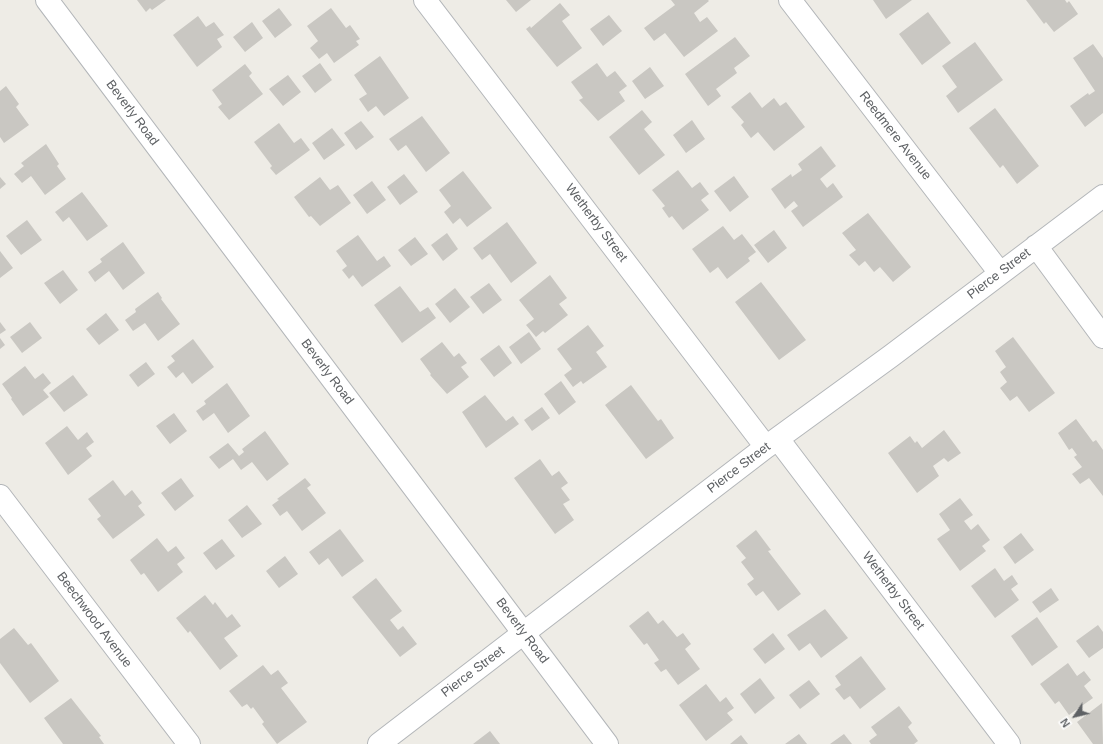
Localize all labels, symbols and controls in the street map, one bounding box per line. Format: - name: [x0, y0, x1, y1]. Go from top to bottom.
- street label: Beverly Road: [102, 77, 162, 149]
- street label: Reedmere Avenue: [856, 89, 934, 183]
- street label: Wetherby Street: [562, 181, 630, 265]
- street label: Pierce Street: [964, 245, 1034, 303]
- street label: Beverly Road: [297, 336, 357, 408]
- street label: Pierce Street: [704, 439, 774, 497]
- street label: Wetherby Street: [859, 549, 927, 633]
- street label: Beechwood Avenue: [53, 569, 135, 671]
- street label: Beverly Road: [492, 595, 552, 667]
- street label: Pierce Street: [438, 643, 508, 701]
- north arrow: [1055, 696, 1095, 736]
- text: N: [1058, 716, 1072, 730]

